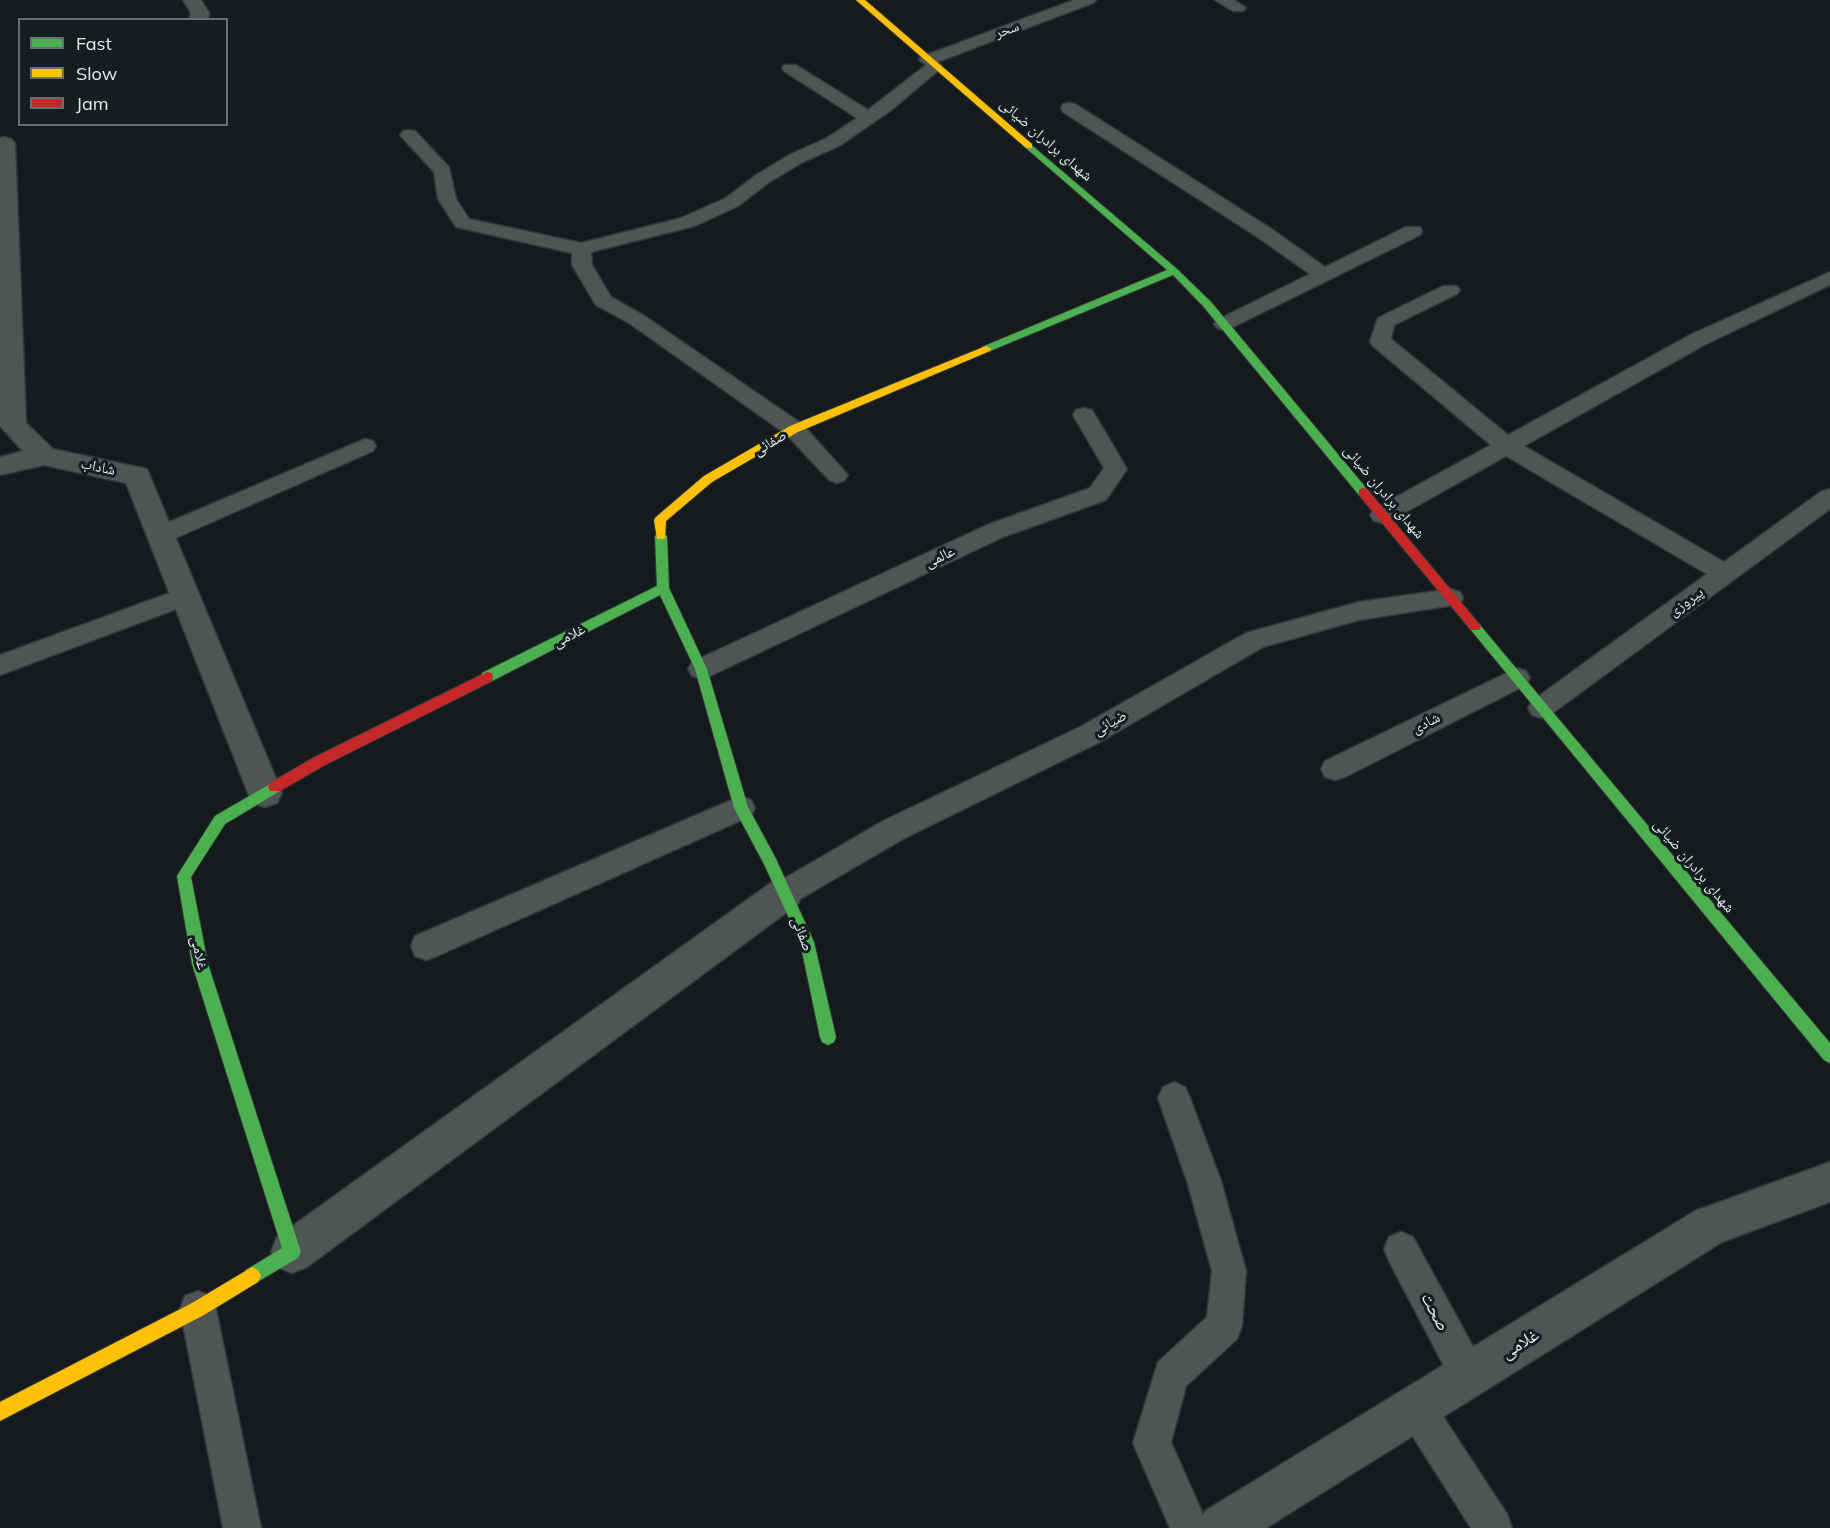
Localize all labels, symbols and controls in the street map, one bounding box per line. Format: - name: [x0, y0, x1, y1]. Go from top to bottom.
- legend: [18, 18, 228, 126]
- street label: سحر: [993, 18, 1021, 42]
- text: Fast: [76, 32, 112, 55]
- text: Slow: [76, 62, 117, 85]
- text: Jam: [76, 92, 109, 115]
- street label: شهدای برادران ضیائی: [996, 95, 1096, 185]
- street label: صفائی: [750, 426, 790, 460]
- street label: شهدای برادران ضیائی: [1340, 441, 1428, 543]
- street label: شاداب: [79, 455, 117, 479]
- street label: عالمی: [922, 542, 958, 572]
- street label: پیروزی: [1665, 583, 1707, 621]
- street label: غلامی: [550, 620, 588, 652]
- street label: ضیائی: [1090, 706, 1130, 740]
- street label: شادی: [1409, 708, 1443, 738]
- street label: شهدای برادران ضیائی: [1650, 815, 1738, 917]
- street label: صفائی: [787, 914, 817, 954]
- street label: غلامی: [187, 935, 211, 971]
- street label: صحت: [1416, 1289, 1454, 1335]
- street label: غلامی: [1497, 1324, 1543, 1364]

